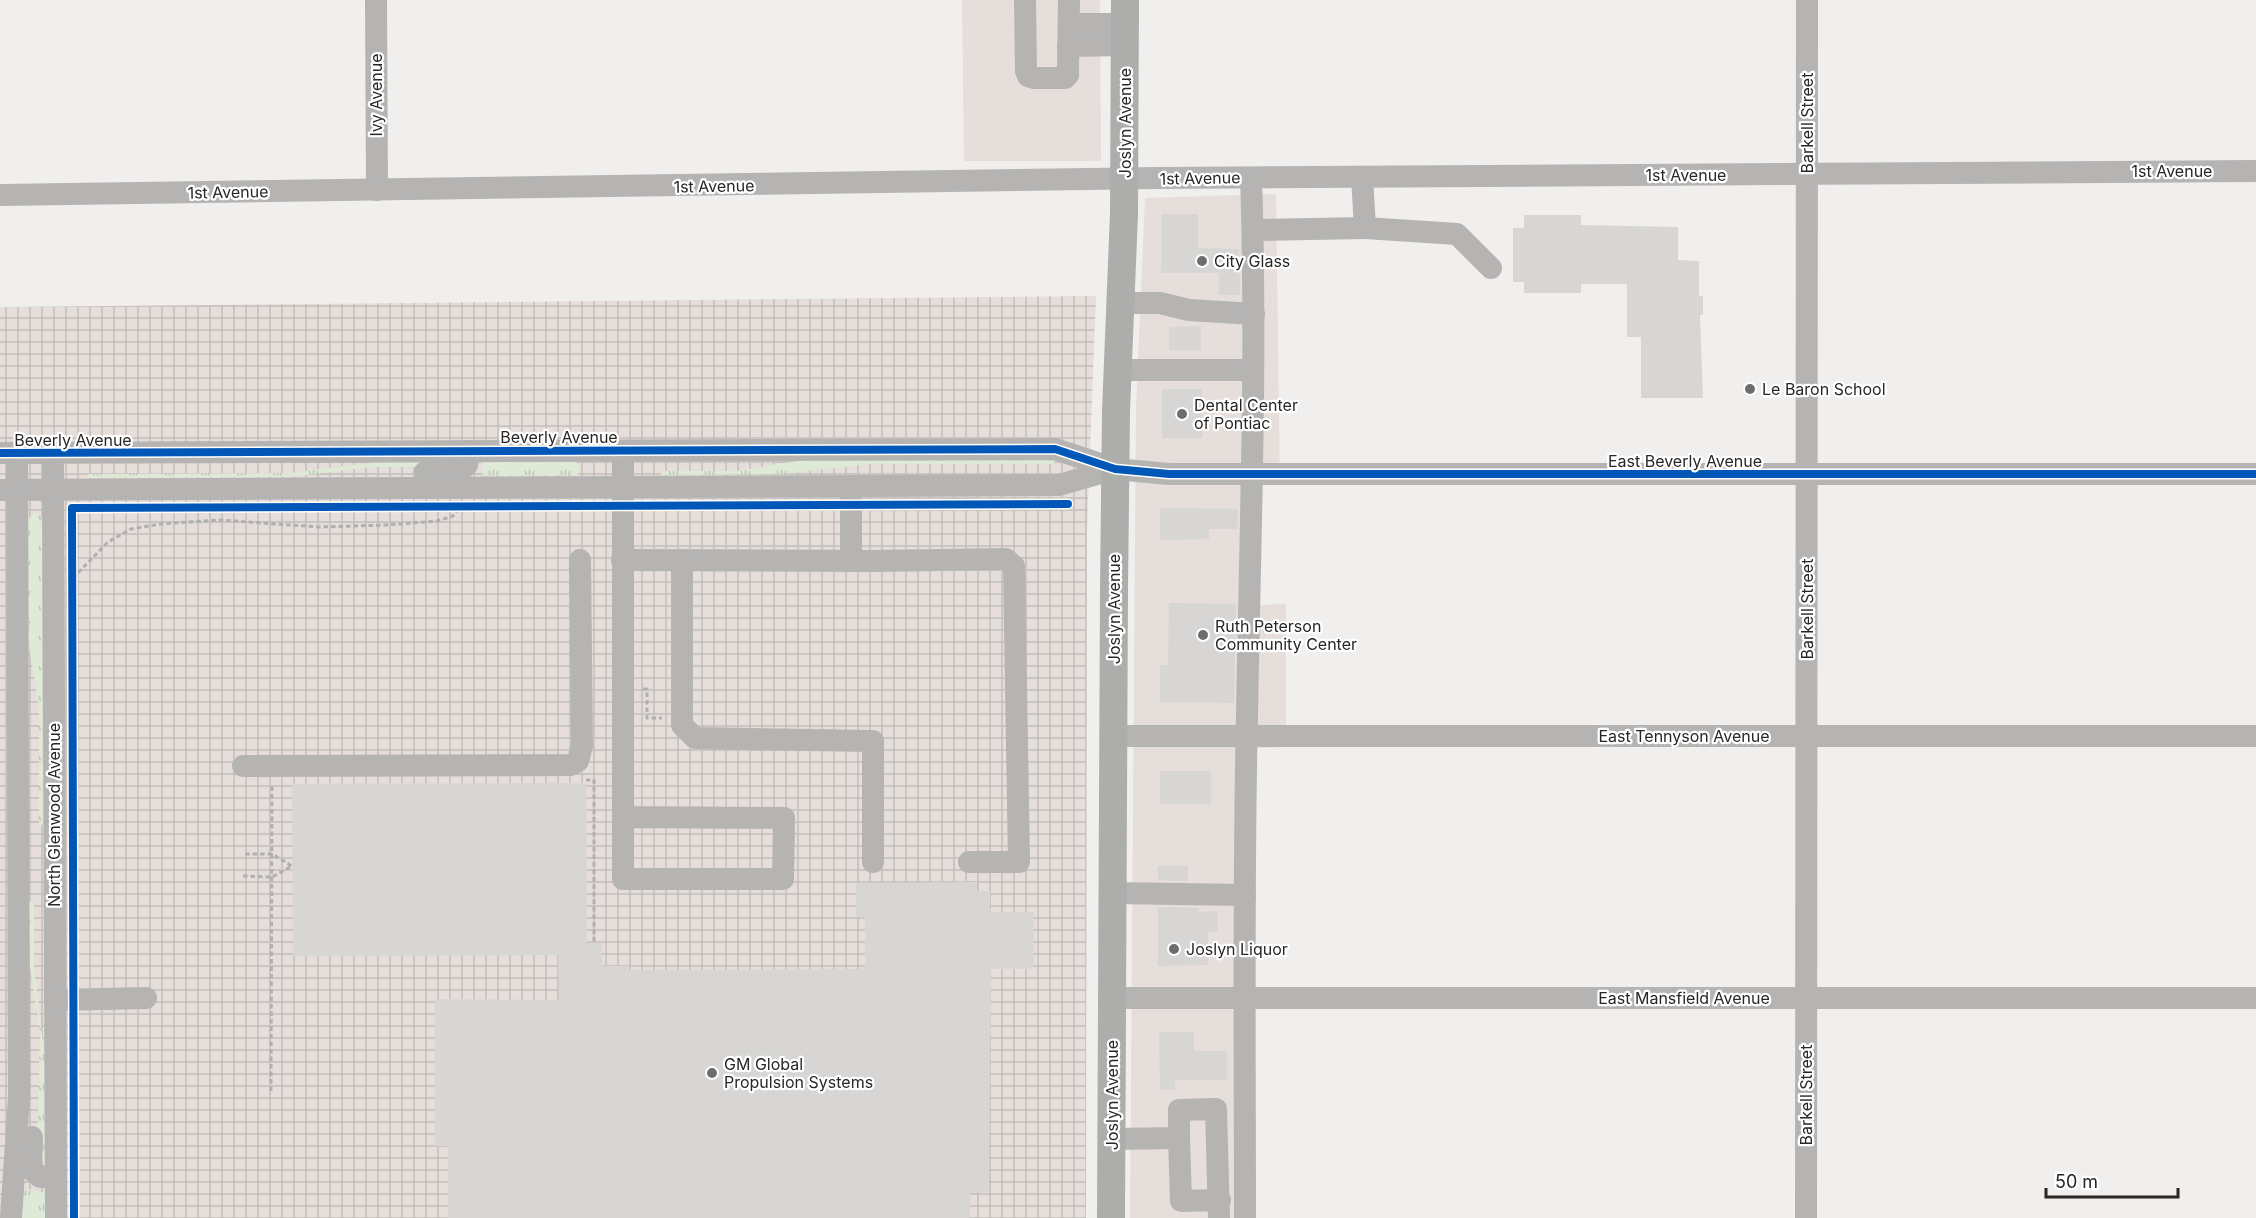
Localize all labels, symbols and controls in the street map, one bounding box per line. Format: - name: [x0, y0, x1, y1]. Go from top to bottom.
- street label: Ivy Avenue: [366, 53, 386, 137]
- street label: Joslyn Avenue: [1115, 68, 1135, 178]
- street label: Barkell Street: [1797, 73, 1817, 173]
- street label: 1st Avenue: [2132, 161, 2212, 181]
- street label: 1st Avenue: [1646, 165, 1726, 185]
- street label: 1st Avenue: [1159, 167, 1241, 189]
- street label: 1st Avenue: [673, 175, 755, 197]
- street label: 1st Avenue: [187, 181, 269, 203]
- place label: City Glass: [1214, 251, 1290, 271]
- marker: City Glass: [1195, 254, 1209, 268]
- place label: Le Baron School: [1762, 379, 1886, 399]
- marker: Le Baron School: [1743, 382, 1757, 396]
- place label: Dental Center of Pontiac: [1194, 395, 1298, 433]
- marker: Dental Center of Pontiac: [1175, 407, 1189, 421]
- street label: Beverly Avenue: [500, 427, 618, 447]
- street label: Beverly Avenue: [14, 430, 132, 450]
- street label: East Beverly Avenue: [1608, 451, 1762, 471]
- street label: Joslyn Avenue: [1104, 554, 1124, 664]
- street label: Barkell Street: [1797, 559, 1817, 659]
- place label: Ruth Peterson Community Center: [1215, 616, 1357, 654]
- marker: Ruth Peterson Community Center: [1196, 628, 1210, 642]
- street label: North Glenwood Avenue: [44, 723, 64, 907]
- street label: East Tennyson Avenue: [1598, 726, 1770, 746]
- place label: Joslyn Liquor: [1186, 939, 1288, 959]
- marker: Joslyn Liquor: [1167, 942, 1181, 956]
- street label: East Mansfield Avenue: [1598, 988, 1770, 1008]
- street label: Joslyn Avenue: [1102, 1040, 1122, 1150]
- street label: Barkell Street: [1796, 1045, 1816, 1145]
- place label: GM Global Propulsion Systems: [724, 1054, 873, 1092]
- marker: GM Global Propulsion Systems: [705, 1066, 719, 1080]
- scale bar: [2046, 1161, 2178, 1199]
- text: 50 m: [2055, 1171, 2098, 1192]

